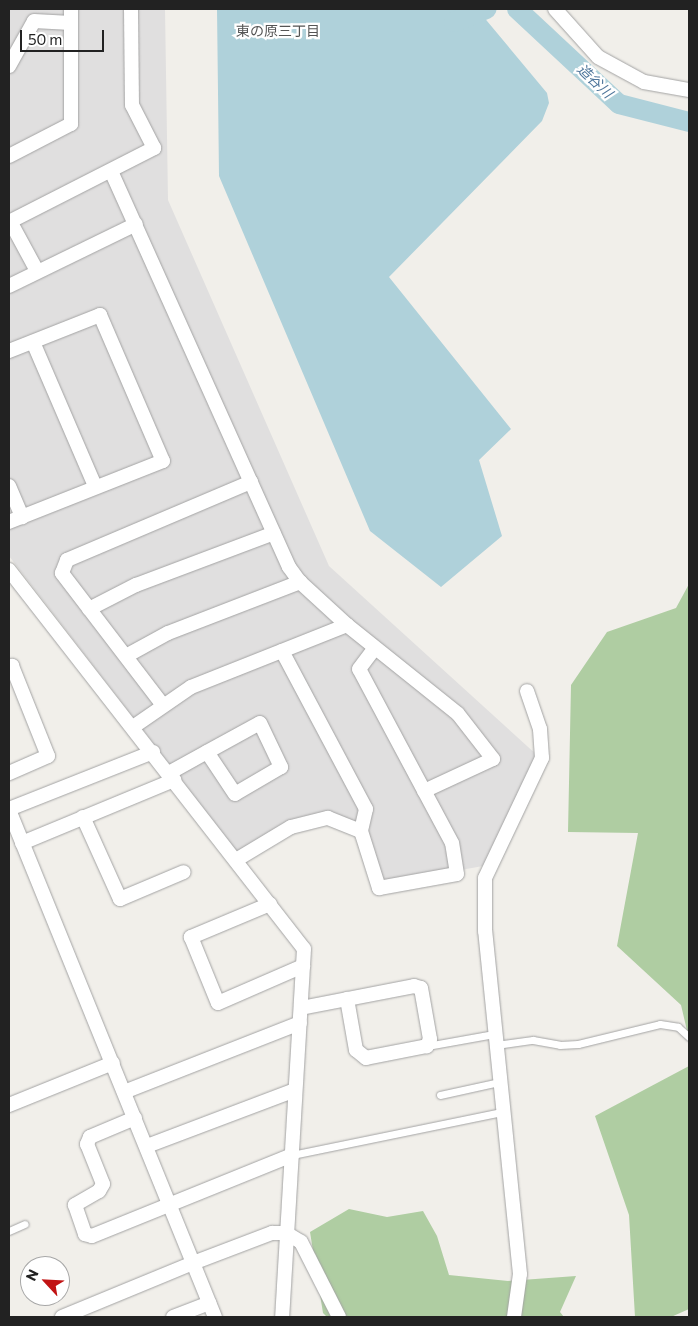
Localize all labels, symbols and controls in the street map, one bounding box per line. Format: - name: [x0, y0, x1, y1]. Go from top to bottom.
- scale bar: [22, 20, 106, 52]
- district label: 東の原三丁目: [236, 23, 320, 39]
- text: 50 m: [28, 30, 62, 48]
- water label: 造谷川: [574, 61, 616, 101]
- north arrow: [20, 1256, 70, 1306]
- text: N: [22, 1267, 42, 1283]

